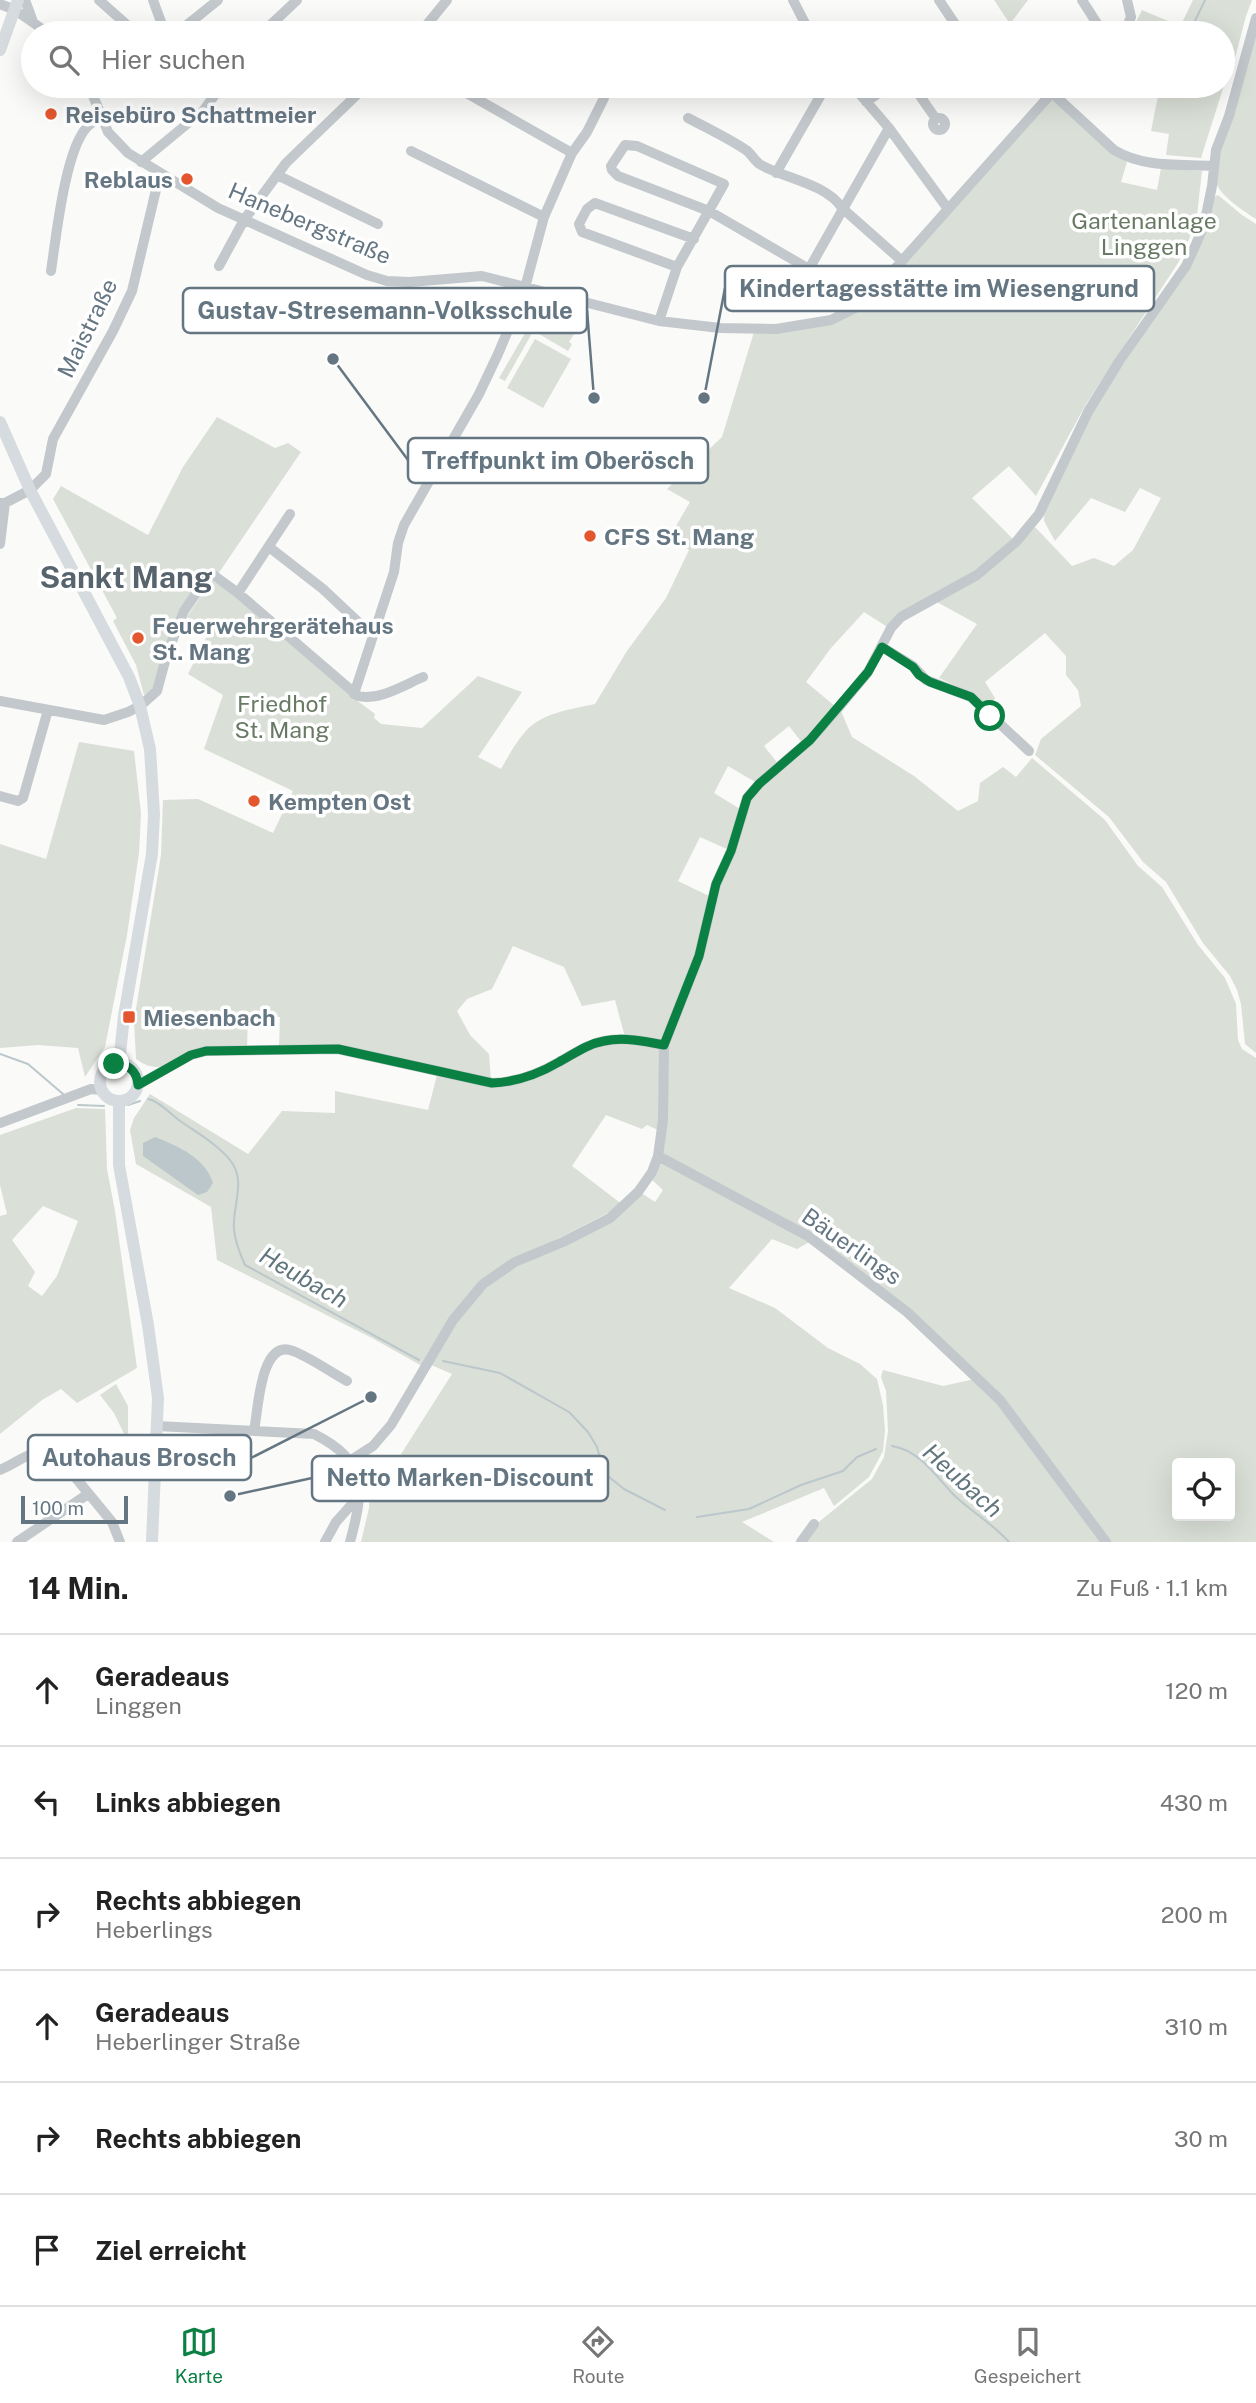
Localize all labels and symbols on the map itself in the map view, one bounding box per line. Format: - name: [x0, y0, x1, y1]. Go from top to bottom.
- place label: Reisebüro Schattmeier: [65, 101, 316, 128]
- marker: Reisebüro Schattmeier: [43, 106, 59, 122]
- place label: Reblaus: [84, 166, 173, 193]
- marker: Reblaus: [179, 171, 195, 187]
- street label: Hanebergstraße: [225, 177, 395, 269]
- park label: Gartenanlage Linggen: [1071, 207, 1217, 260]
- callout: Kindertagesstätte im Wiesengrund: [725, 266, 1154, 311]
- street label: Maistraße: [51, 274, 123, 382]
- text: Kindertagesstätte im Wiesengrund: [739, 274, 1139, 302]
- callout: Gustav-Stresemann-Volksschule: [183, 288, 587, 333]
- text: Gustav-Stresemann-Volksschule: [197, 296, 573, 324]
- callout: Treffpunkt im Oberösch: [408, 438, 708, 483]
- text: Treffpunkt im Oberösch: [422, 446, 694, 474]
- place label: CFS St. Mang: [604, 523, 754, 550]
- marker: CFS St. Mang: [582, 528, 598, 544]
- district label: Sankt Mang: [39, 559, 213, 595]
- place label: Feuerwehrgerätehaus St. Mang: [152, 612, 394, 665]
- marker: Feuerwehrgerätehaus St. Mang: [130, 630, 146, 646]
- park label: Friedhof St. Mang: [234, 690, 330, 743]
- route start: [974, 700, 1005, 731]
- place label: Kempten Ost: [268, 788, 411, 815]
- marker: Kempten Ost: [246, 793, 262, 809]
- place label: Miesenbach: [143, 1004, 276, 1031]
- marker: Miesenbach: [121, 1009, 137, 1025]
- route end: [98, 1048, 129, 1079]
- street label: Bäuerlings: [797, 1202, 907, 1290]
- water label: Heubach: [255, 1241, 353, 1313]
- callout: Autohaus Brosch: [28, 1435, 251, 1480]
- water label: Heubach: [918, 1437, 1008, 1523]
- text: Autohaus Brosch: [42, 1443, 236, 1471]
- callout: Netto Marken-Discount: [312, 1456, 608, 1501]
- text: Netto Marken-Discount: [326, 1463, 594, 1491]
- scale bar: [21, 1493, 128, 1525]

